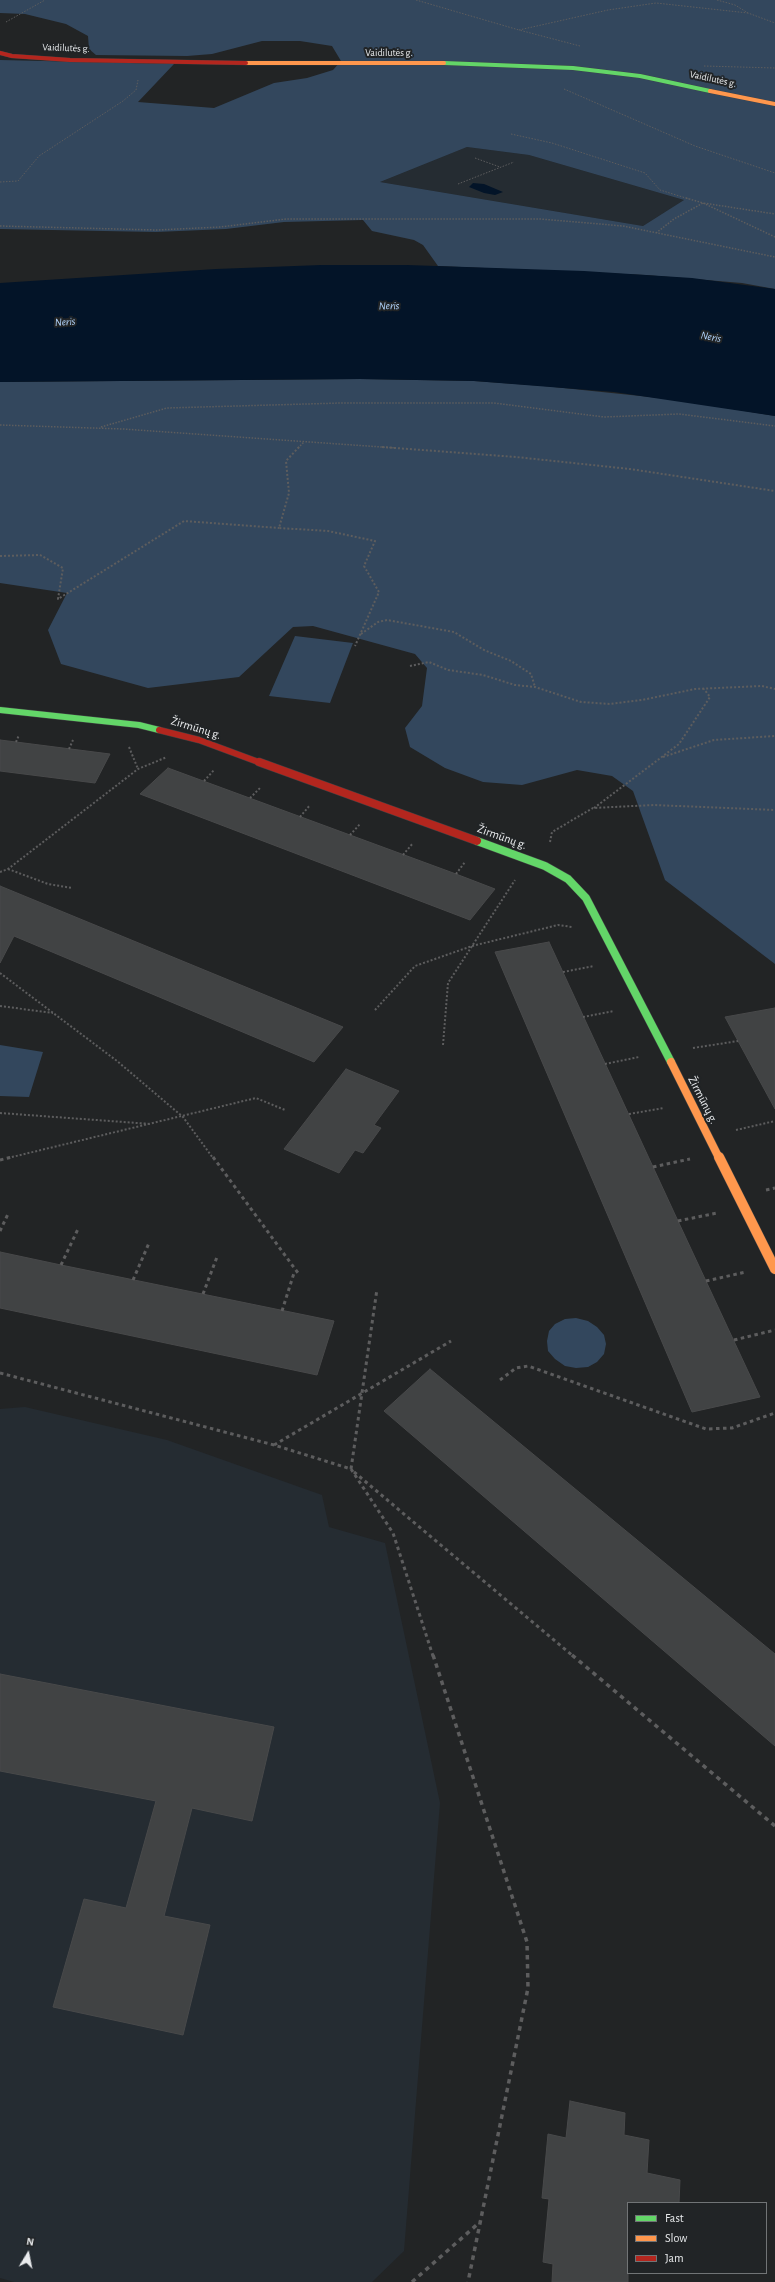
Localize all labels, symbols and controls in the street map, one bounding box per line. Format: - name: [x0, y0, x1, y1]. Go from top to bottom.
- street label: Vaidilutės g.: [42, 41, 90, 55]
- street label: Vaidilutės g.: [365, 47, 413, 59]
- street label: Vaidilutės g.: [689, 68, 737, 90]
- water label: Neris: [379, 299, 399, 313]
- water label: Neris: [54, 315, 76, 329]
- water label: Neris: [700, 329, 722, 345]
- street label: Žirmūnų g.: [169, 714, 223, 742]
- street label: Žirmūnų g.: [475, 821, 529, 853]
- street label: Žirmūnų g.: [685, 1074, 721, 1126]
- legend: [627, 2202, 767, 2274]
- text: Fast: [665, 2212, 684, 2224]
- text: Slow: [665, 2232, 687, 2244]
- north arrow: [8, 2234, 48, 2274]
- text: N: [25, 2236, 35, 2248]
- text: Jam: [665, 2252, 684, 2264]

